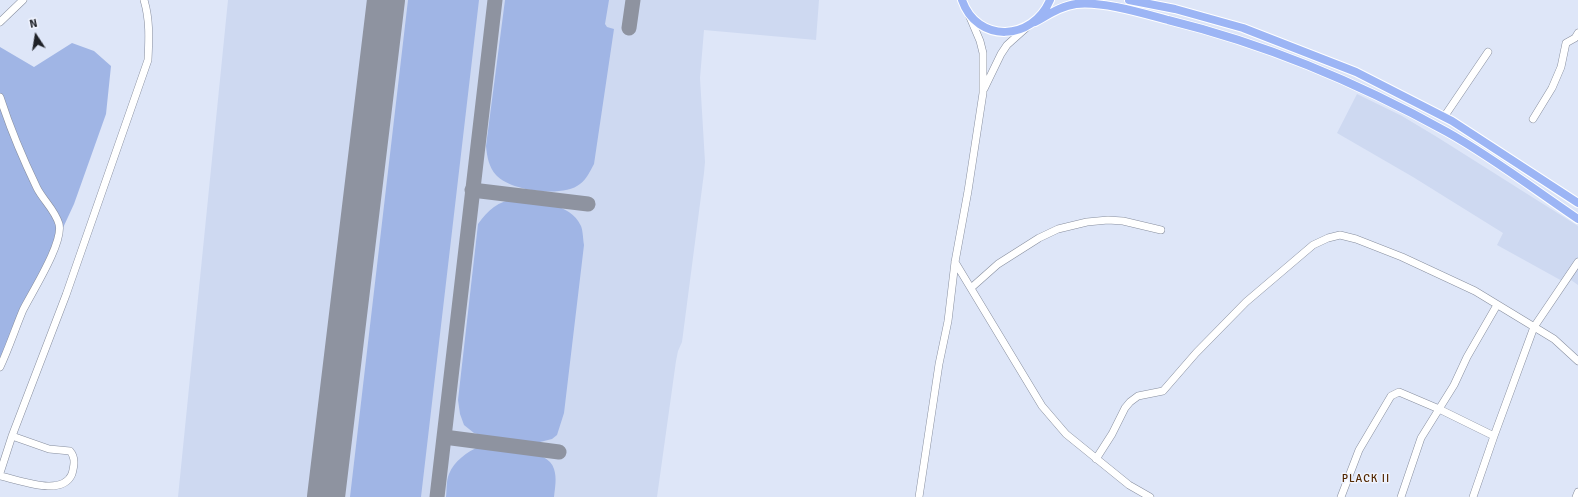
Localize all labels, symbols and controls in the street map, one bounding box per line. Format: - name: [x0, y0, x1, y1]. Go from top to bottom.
- north arrow: [16, 16, 56, 56]
- text: N: [28, 17, 38, 31]
- district label: PLACK II: [1342, 472, 1390, 486]

